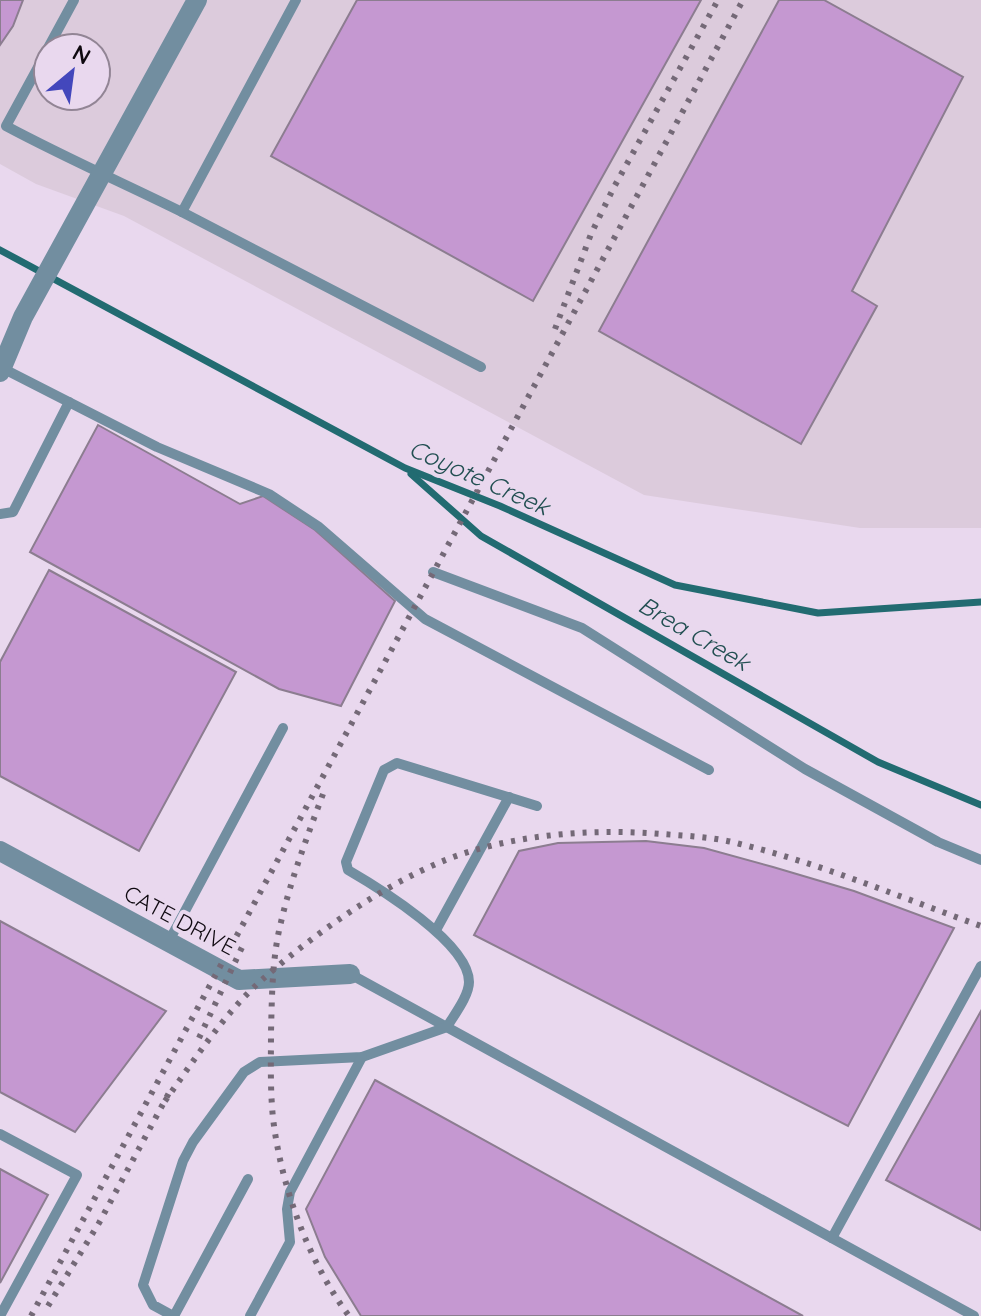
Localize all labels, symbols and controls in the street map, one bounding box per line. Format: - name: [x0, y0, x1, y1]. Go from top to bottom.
- north arrow: [32, 32, 112, 112]
- text: N: [68, 38, 96, 71]
- water label: Coyote Creek: [404, 433, 556, 522]
- water label: Brea Creek: [634, 589, 757, 678]
- street label: CATE DRIVE: [119, 879, 241, 961]

